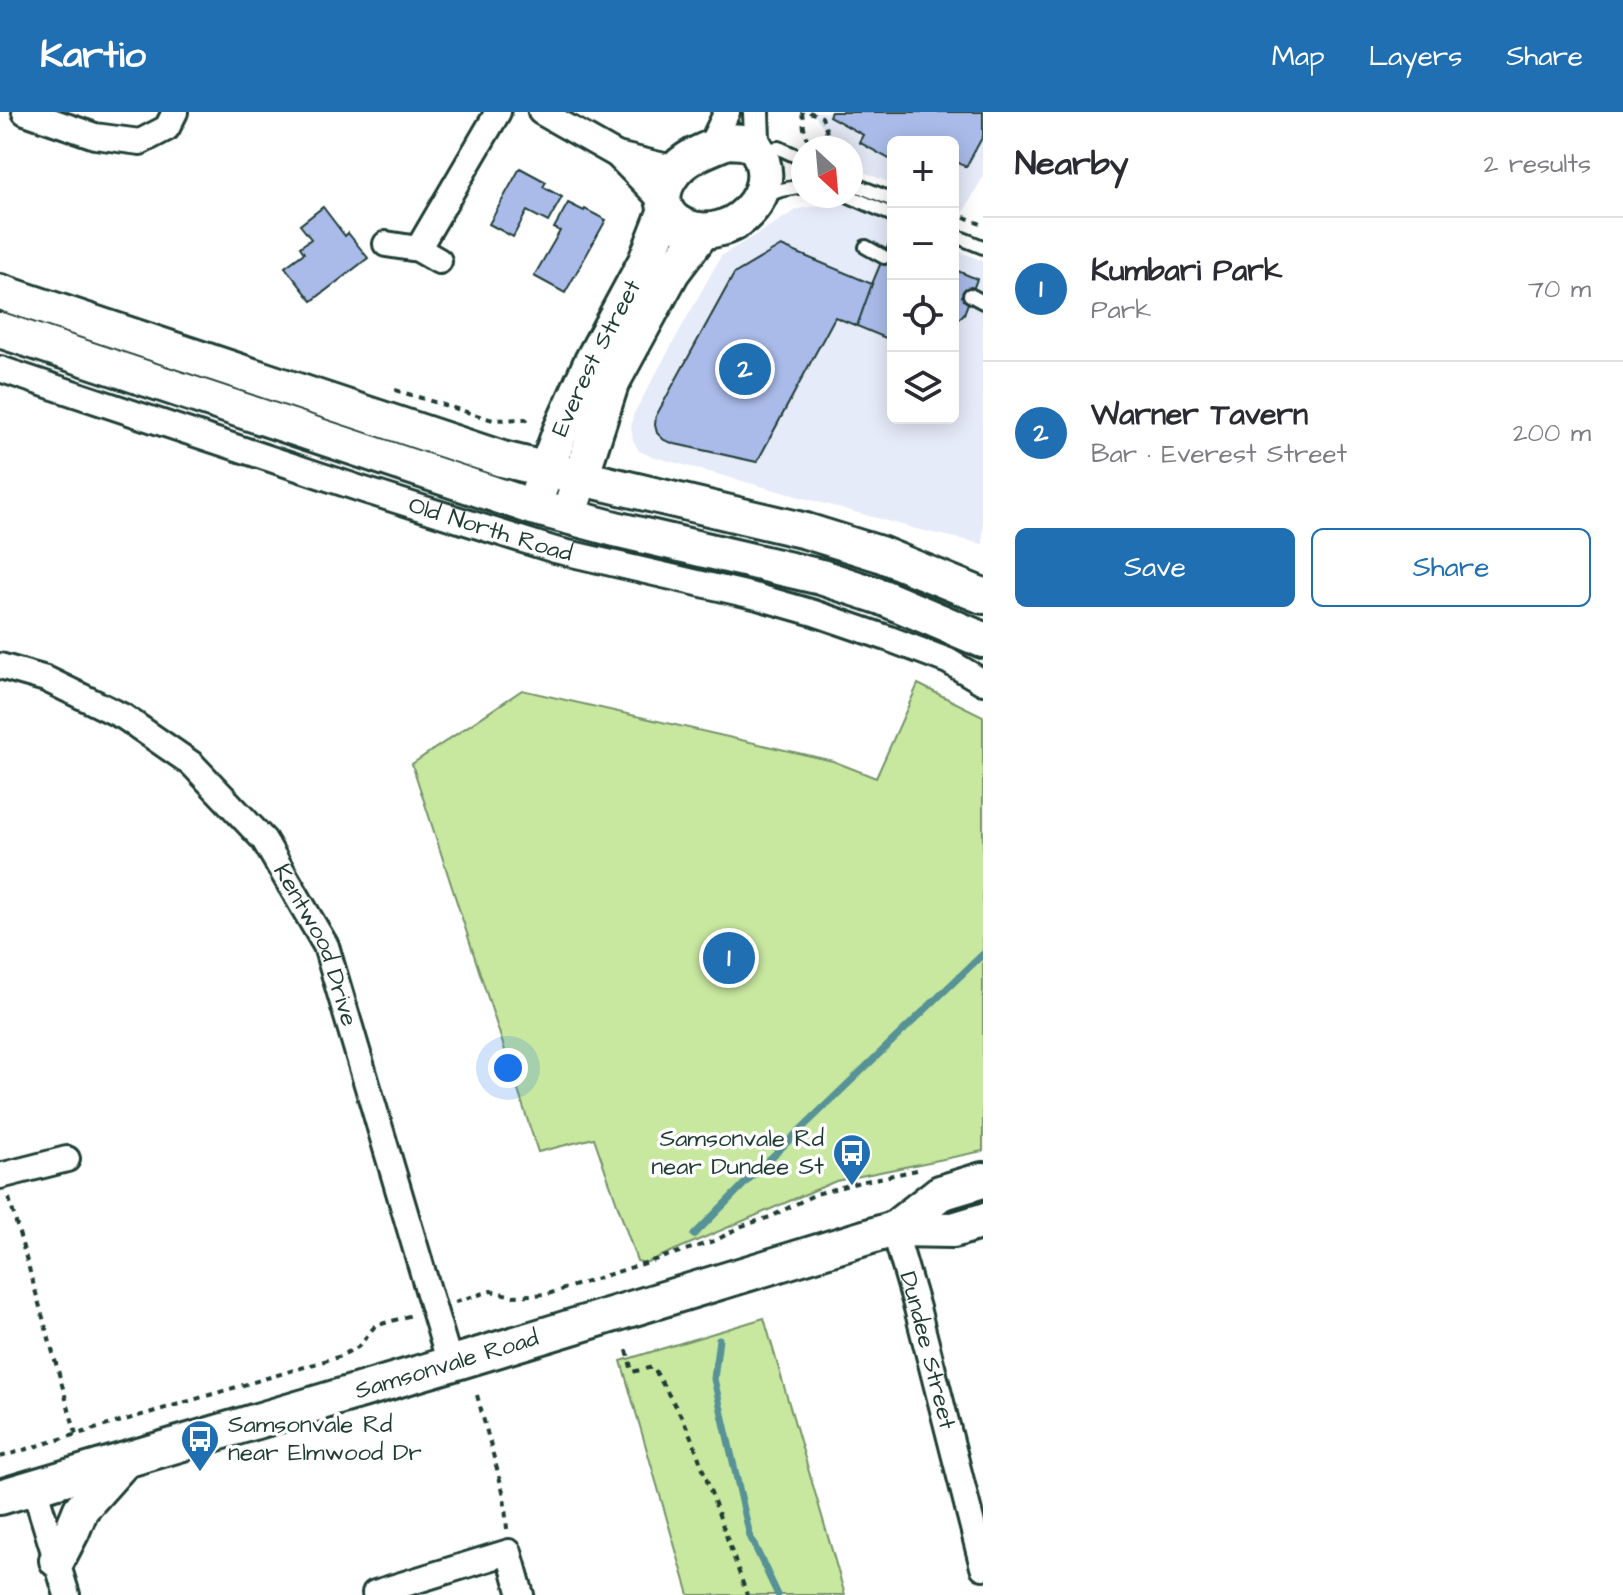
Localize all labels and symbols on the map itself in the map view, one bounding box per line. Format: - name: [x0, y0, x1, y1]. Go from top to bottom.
- north arrow: [791, 136, 863, 208]
- street label: Everest Street: [543, 273, 650, 442]
- pin: 2: [719, 339, 771, 399]
- street label: Old North Road: [404, 488, 576, 570]
- street label: Kentwood Drive: [265, 858, 366, 1030]
- pin: 1: [703, 928, 755, 988]
- your location: [488, 1048, 528, 1088]
- place label: Samsonvale Rd near Dundee St: [651, 1122, 824, 1184]
- bus stop icon: Samsonvale Rd near Dundee St: [831, 1132, 873, 1187]
- street label: Dundee Street: [890, 1268, 964, 1433]
- street label: Samsonvale Road: [351, 1321, 543, 1408]
- place label: Samsonvale Rd near Elmwood Dr: [228, 1408, 422, 1470]
- bus stop icon: Samsonvale Rd near Elmwood Dr: [179, 1418, 221, 1473]

